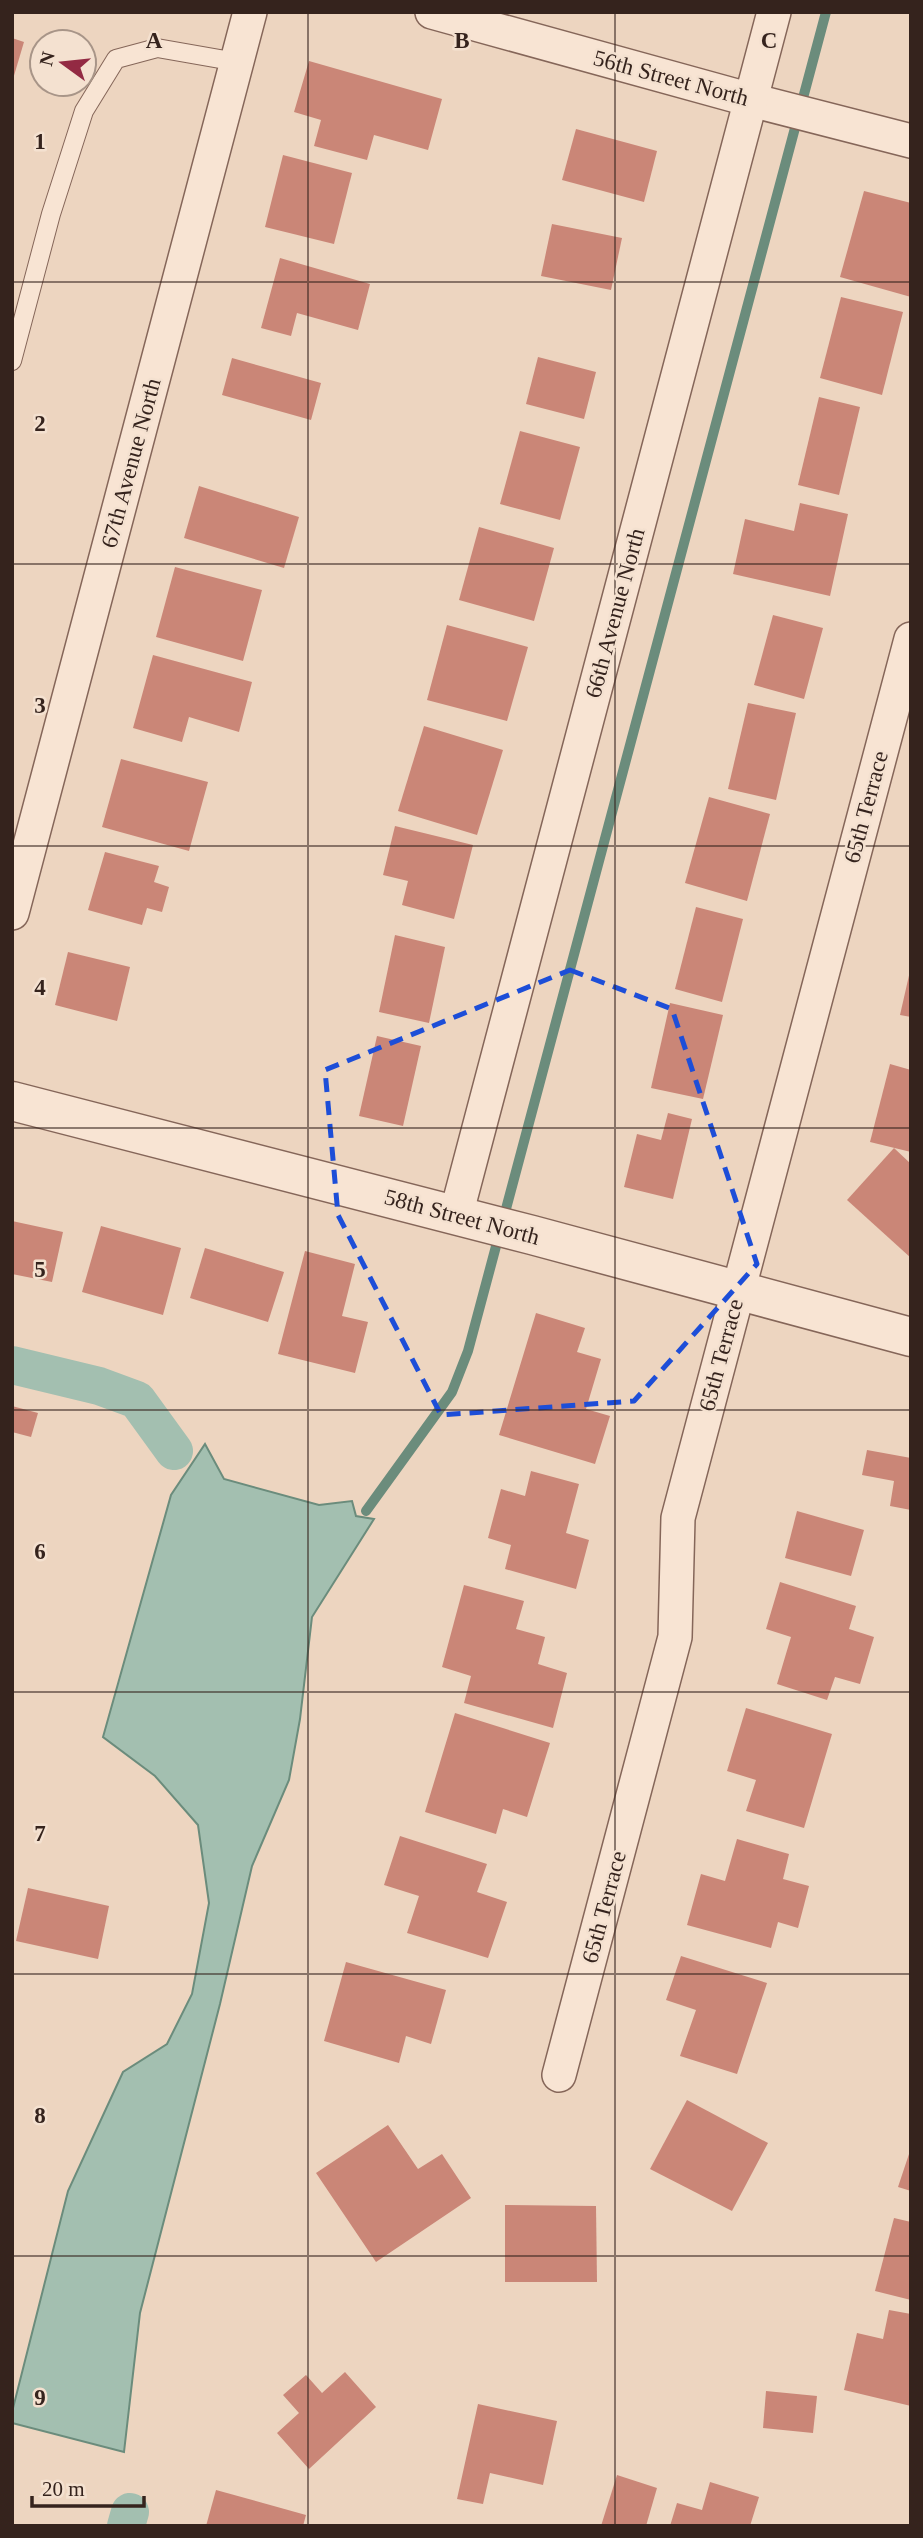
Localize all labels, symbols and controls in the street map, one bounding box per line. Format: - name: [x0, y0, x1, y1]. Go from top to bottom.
- north arrow: [28, 28, 98, 98]
- text: A: [146, 28, 163, 53]
- text: B: [454, 28, 470, 53]
- text: C: [761, 28, 777, 53]
- street label: 56th Street North: [591, 45, 752, 111]
- text: N: [35, 49, 59, 68]
- text: 1: [34, 129, 46, 154]
- street label: 67th Avenue North: [96, 375, 166, 551]
- text: 2: [34, 411, 46, 436]
- street label: 66th Avenue North: [580, 525, 650, 701]
- text: 3: [34, 693, 46, 718]
- street label: 65th Terrace: [839, 748, 893, 866]
- text: 4: [34, 975, 46, 1000]
- street label: 58th Street North: [382, 1184, 543, 1250]
- text: 5: [34, 1257, 46, 1282]
- street label: 65th Terrace: [694, 1296, 748, 1414]
- text: 6: [34, 1539, 46, 1564]
- text: 7: [34, 1821, 46, 1846]
- street label: 65th Terrace: [577, 1848, 631, 1966]
- text: 8: [34, 2103, 46, 2128]
- text: 9: [34, 2385, 46, 2410]
- scale bar: [32, 2464, 144, 2508]
- text: 20 m: [42, 2477, 85, 2501]

